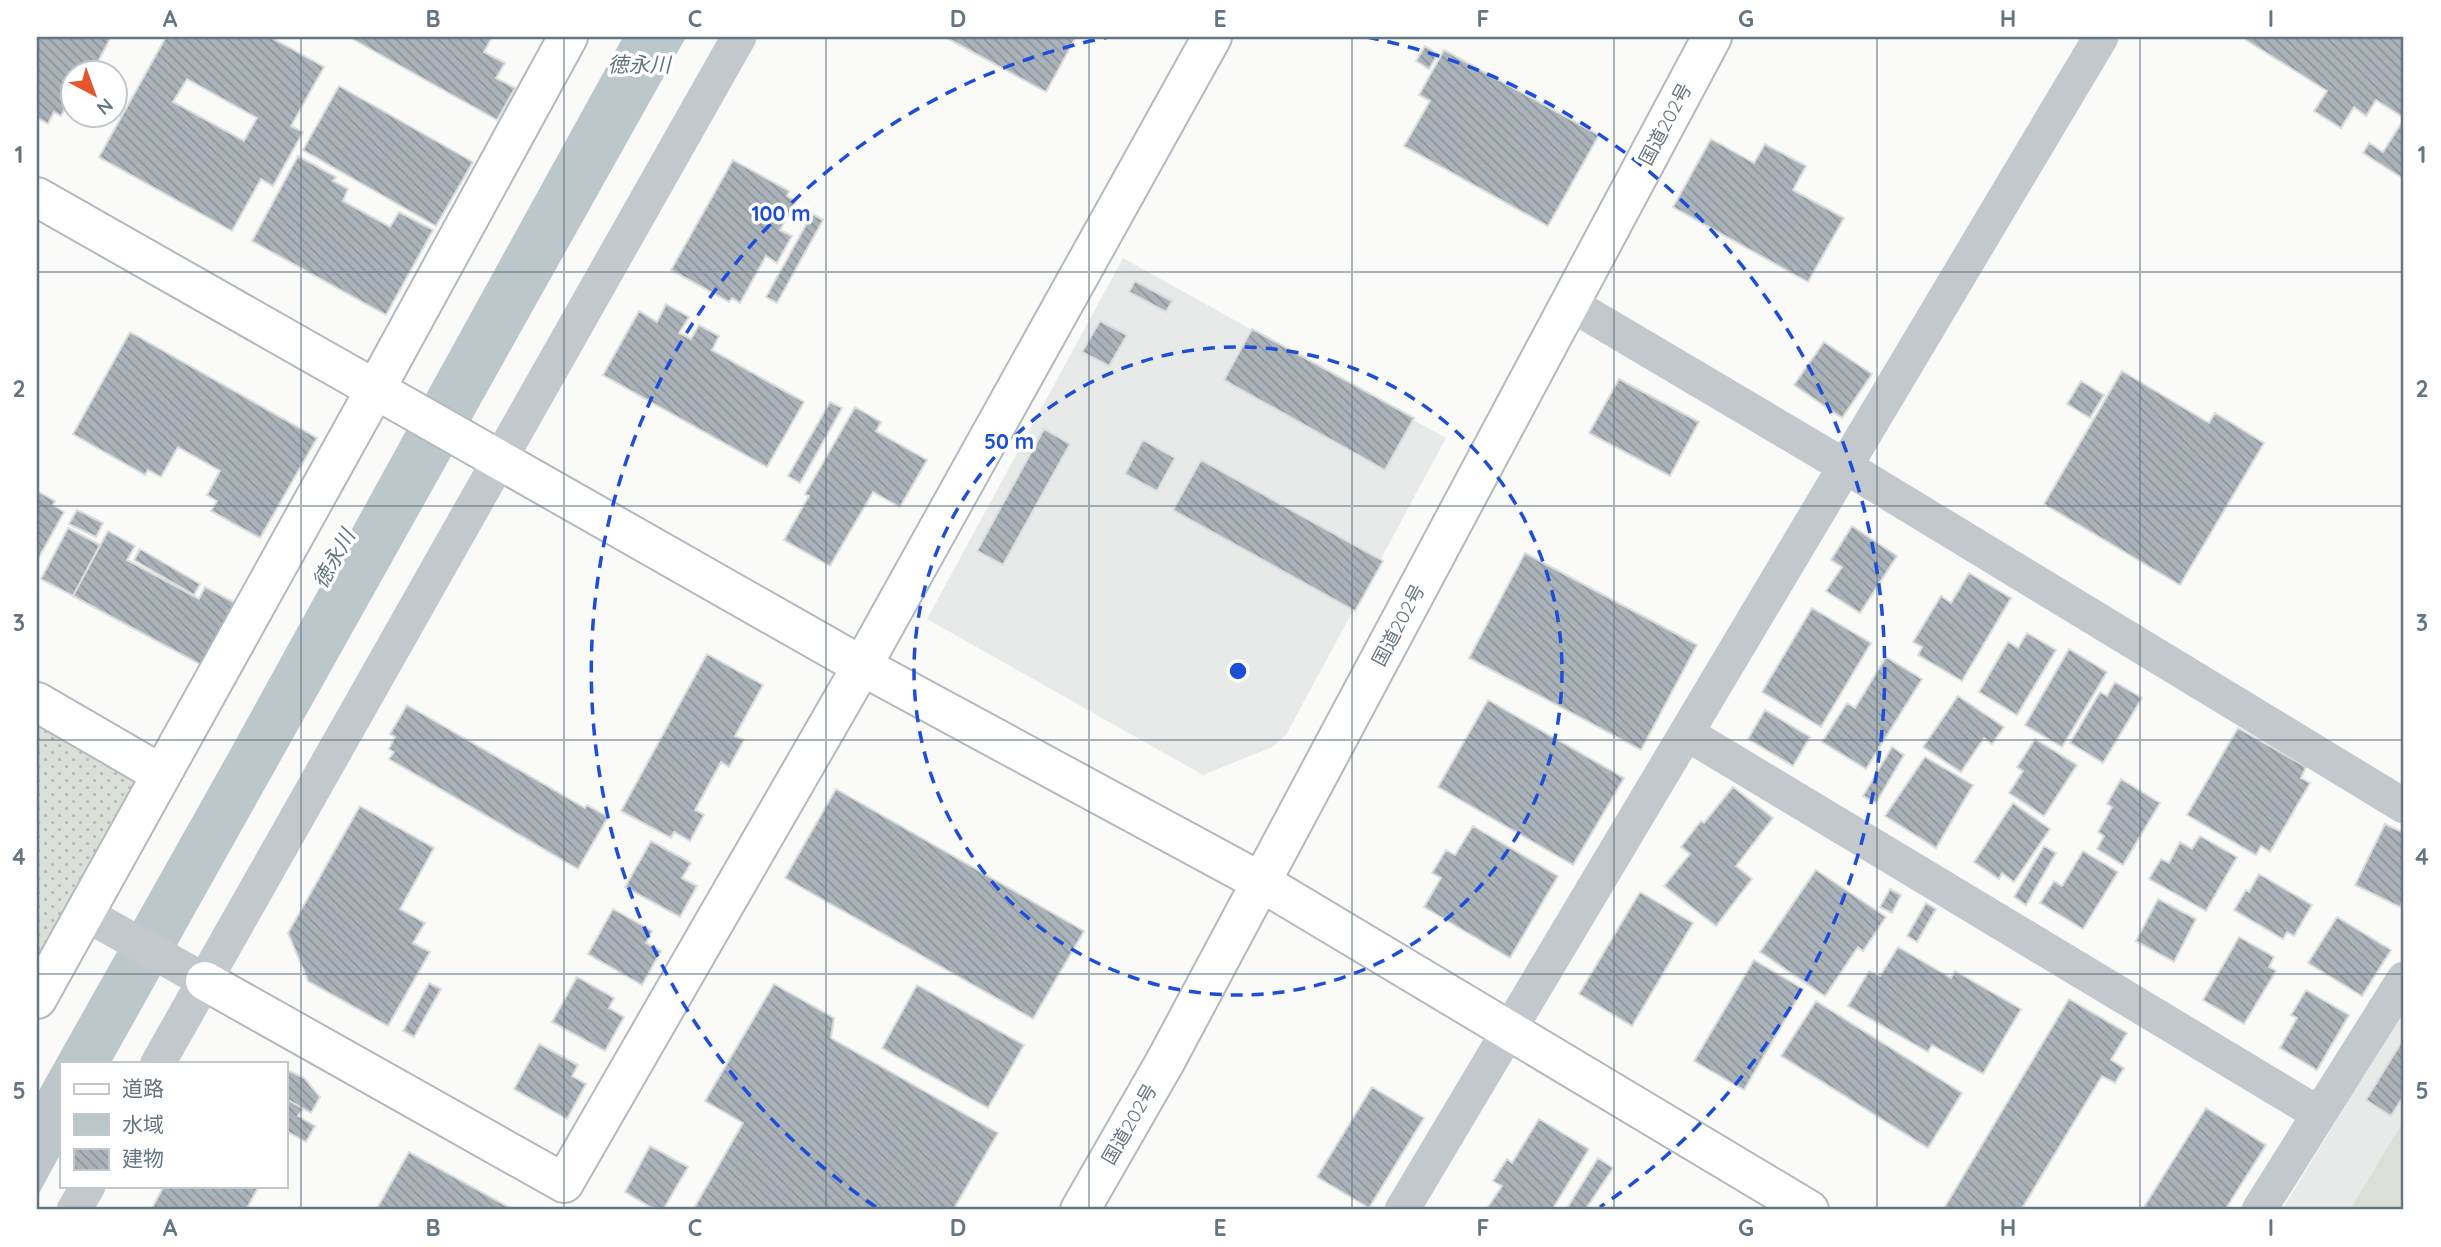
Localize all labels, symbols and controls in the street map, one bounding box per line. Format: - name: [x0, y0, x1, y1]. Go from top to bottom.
- text: A: [163, 4, 178, 33]
- text: B: [425, 4, 441, 33]
- text: C: [688, 4, 702, 33]
- text: D: [950, 4, 966, 33]
- text: E: [1213, 4, 1227, 33]
- text: F: [1477, 4, 1489, 33]
- text: G: [1738, 4, 1754, 33]
- text: H: [2000, 4, 2016, 33]
- text: I: [2268, 4, 2274, 33]
- water label: 徳永川: [608, 51, 672, 77]
- north arrow: [60, 60, 130, 130]
- street label: 国道202号: [1633, 79, 1697, 169]
- text: N: [92, 93, 118, 120]
- text: 1: [15, 140, 23, 169]
- text: 1: [2418, 140, 2426, 169]
- text: 100 m: [751, 200, 811, 226]
- text: 2: [12, 374, 26, 403]
- text: 2: [2415, 374, 2429, 403]
- text: 50 m: [984, 428, 1034, 454]
- water label: 徳永川: [306, 523, 361, 592]
- street label: 国道202号: [1366, 580, 1430, 670]
- text: 3: [13, 608, 25, 637]
- text: 3: [2416, 608, 2428, 637]
- centre of rings: [1226, 659, 1250, 683]
- text: 4: [12, 842, 26, 871]
- text: 4: [2415, 842, 2429, 871]
- legend: [60, 1062, 287, 1188]
- text: 道路: [122, 1075, 164, 1101]
- text: 5: [12, 1076, 26, 1105]
- text: 5: [2415, 1076, 2429, 1105]
- street label: 国道202号: [1096, 1079, 1162, 1169]
- text: 水域: [122, 1111, 164, 1137]
- text: 建物: [122, 1145, 164, 1171]
- text: A: [163, 1213, 178, 1242]
- text: B: [425, 1213, 441, 1242]
- text: C: [688, 1213, 702, 1242]
- text: D: [950, 1213, 966, 1242]
- text: E: [1213, 1213, 1227, 1242]
- text: F: [1477, 1213, 1489, 1242]
- text: G: [1738, 1213, 1754, 1242]
- text: H: [2000, 1213, 2016, 1242]
- text: I: [2268, 1213, 2274, 1242]

